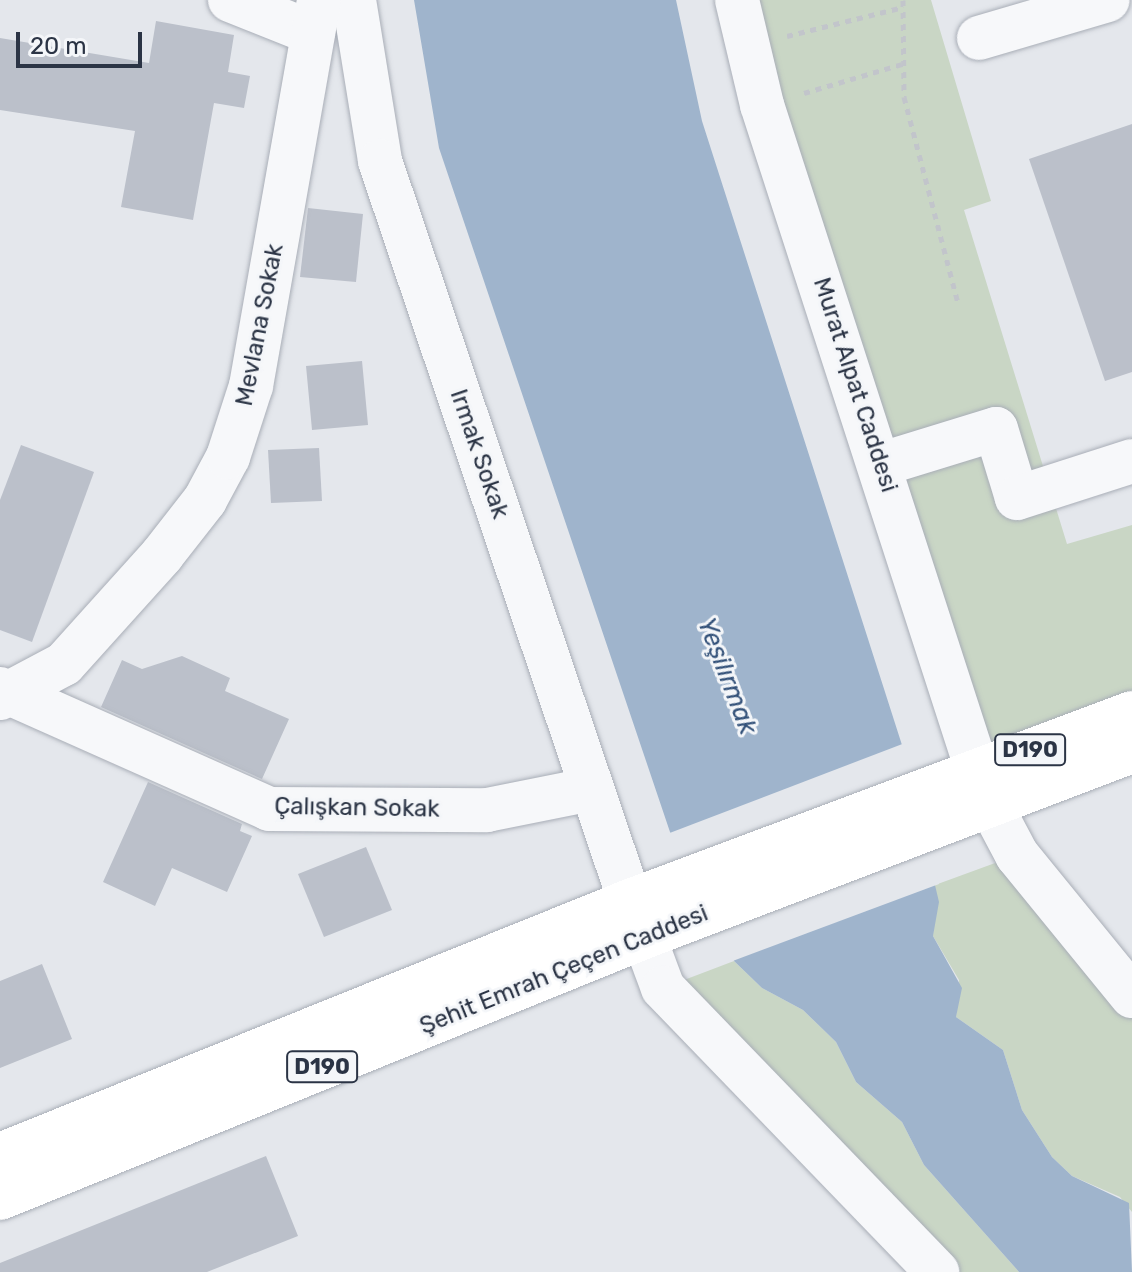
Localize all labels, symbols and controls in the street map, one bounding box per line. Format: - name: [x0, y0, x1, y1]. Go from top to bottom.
- scale bar: [20, 16, 146, 66]
- text: 20 m: [30, 32, 87, 60]
- street label: Mevlana Sokak: [230, 241, 290, 409]
- street label: Murat Alpat Caddesi: [807, 274, 903, 496]
- street label: Irmak Sokak: [443, 385, 515, 523]
- water label: Yeşilırmak: [690, 613, 764, 739]
- road number: D190: [994, 732, 1066, 768]
- street label: Çalışkan Sokak: [274, 792, 440, 824]
- street label: Şehit Emrah Çeçen Caddesi: [416, 899, 712, 1041]
- road number: D190: [286, 1049, 358, 1085]

